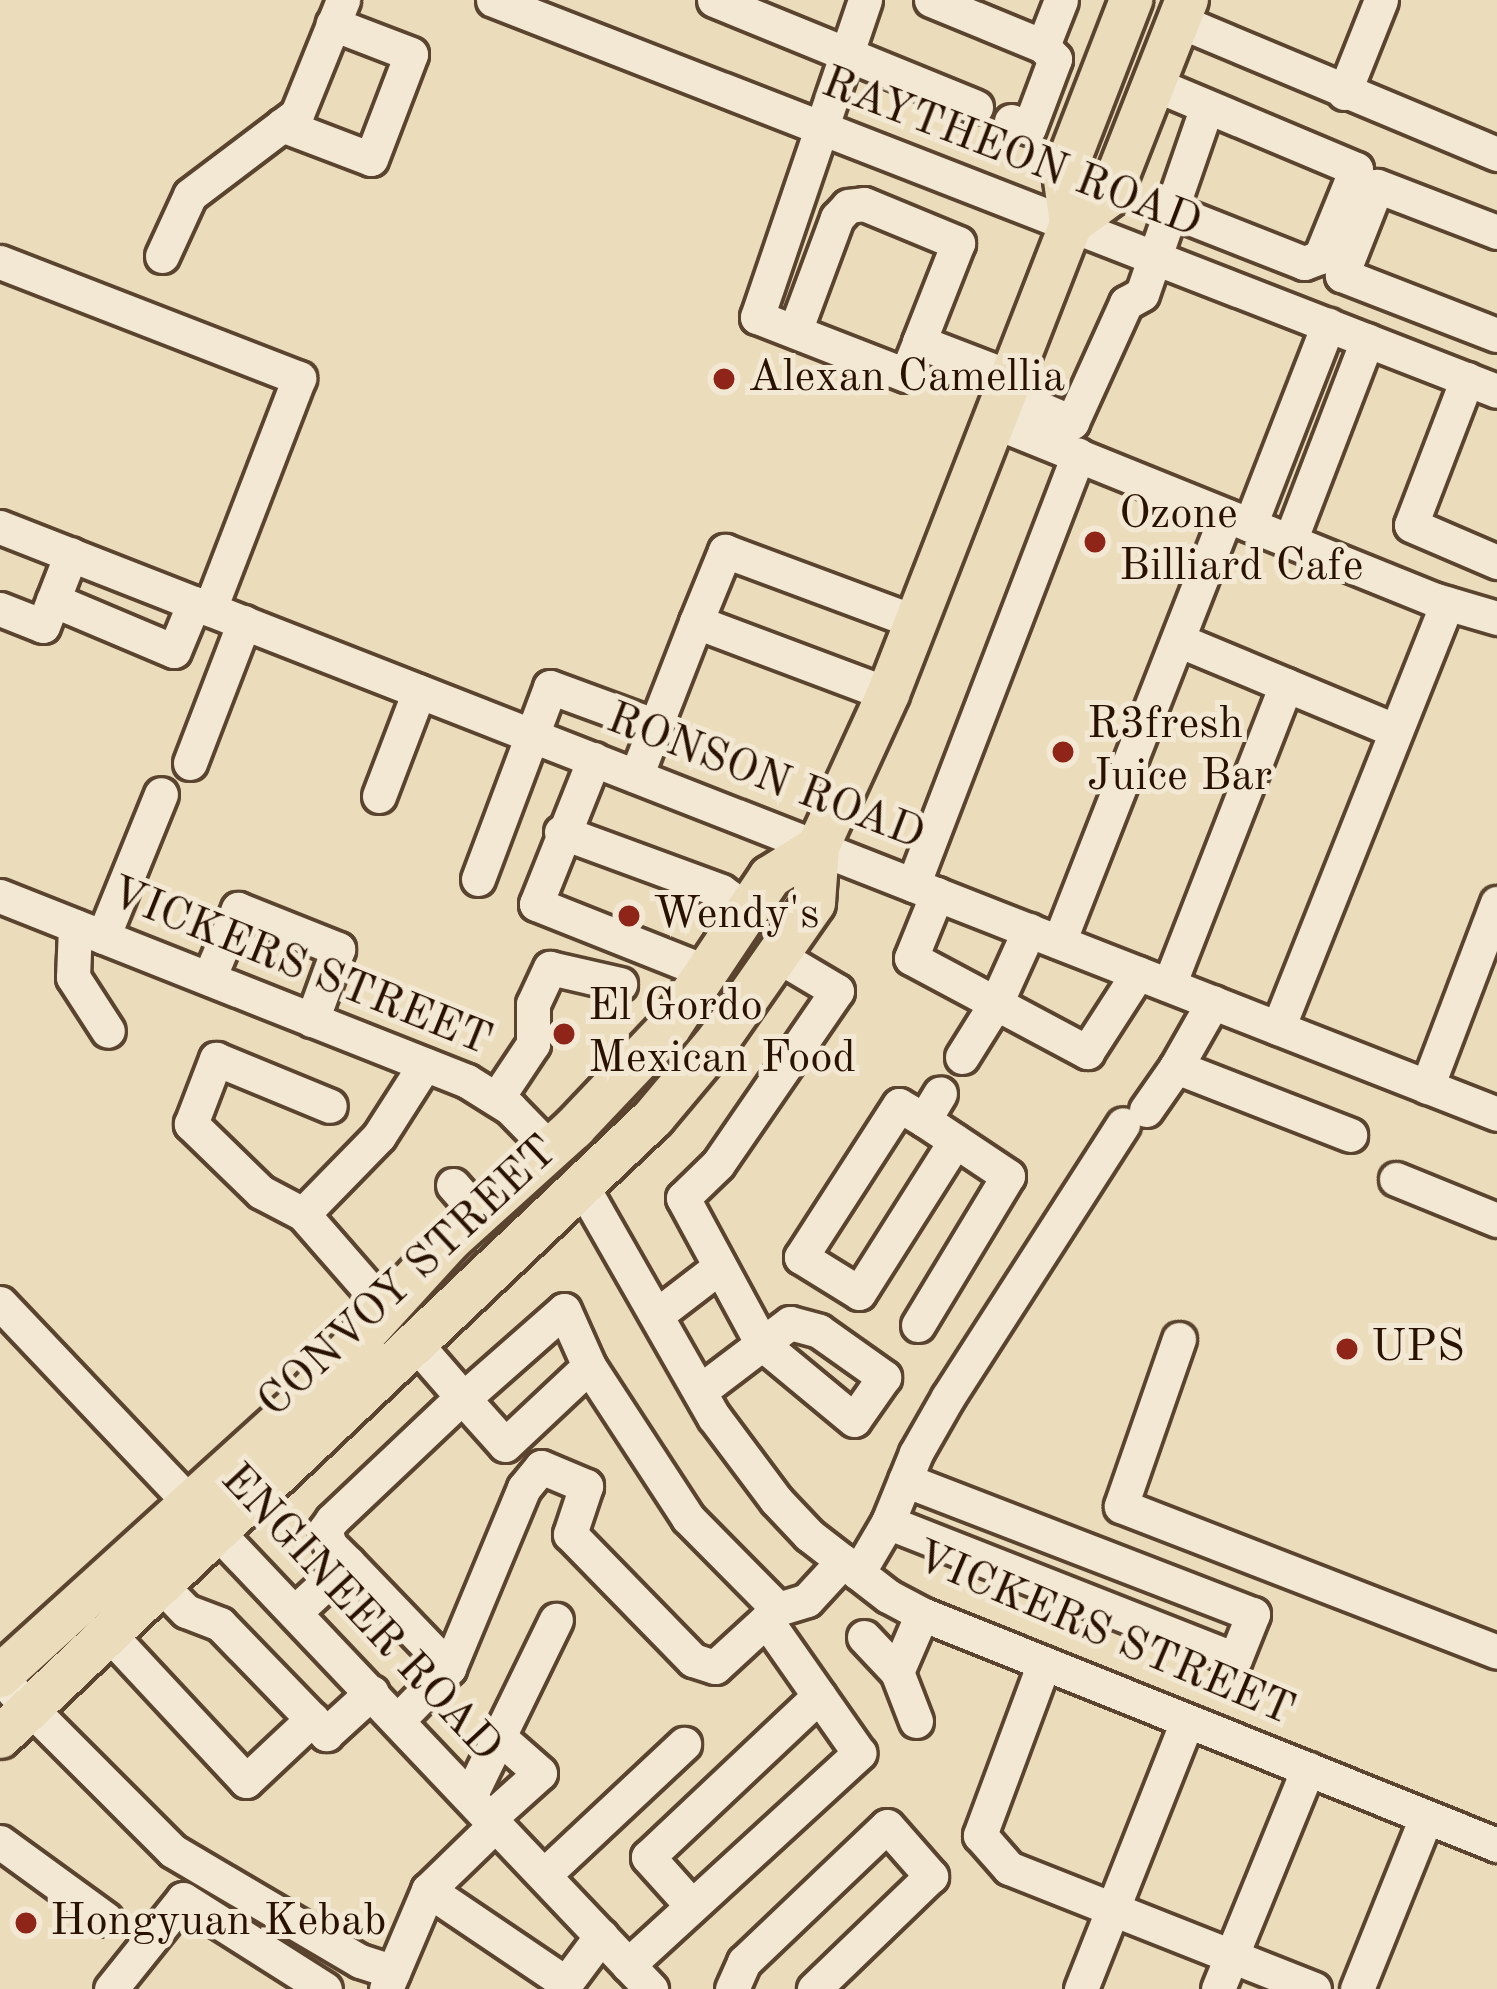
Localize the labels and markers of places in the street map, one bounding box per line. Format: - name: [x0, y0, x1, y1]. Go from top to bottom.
- place label: Alexan Camellia: [748, 352, 1065, 406]
- marker: Alexan Camellia: [711, 366, 737, 392]
- place label: Ozone Billiard Cafe: [1119, 489, 1363, 595]
- marker: Ozone Billiard Cafe: [1082, 529, 1108, 555]
- place label: R3fresh Juice Bar: [1087, 699, 1272, 805]
- marker: R3fresh Juice Bar: [1050, 739, 1076, 765]
- place label: Wendy's: [653, 889, 819, 943]
- marker: Wendy's: [616, 903, 642, 929]
- place label: El Gordo Mexican Food: [588, 981, 856, 1087]
- marker: El Gordo Mexican Food: [551, 1021, 577, 1047]
- place label: UPS: [1371, 1322, 1465, 1376]
- marker: UPS: [1334, 1336, 1360, 1362]
- place label: Hongyuan Kebab: [50, 1896, 386, 1950]
- marker: Hongyuan Kebab: [13, 1910, 39, 1936]

